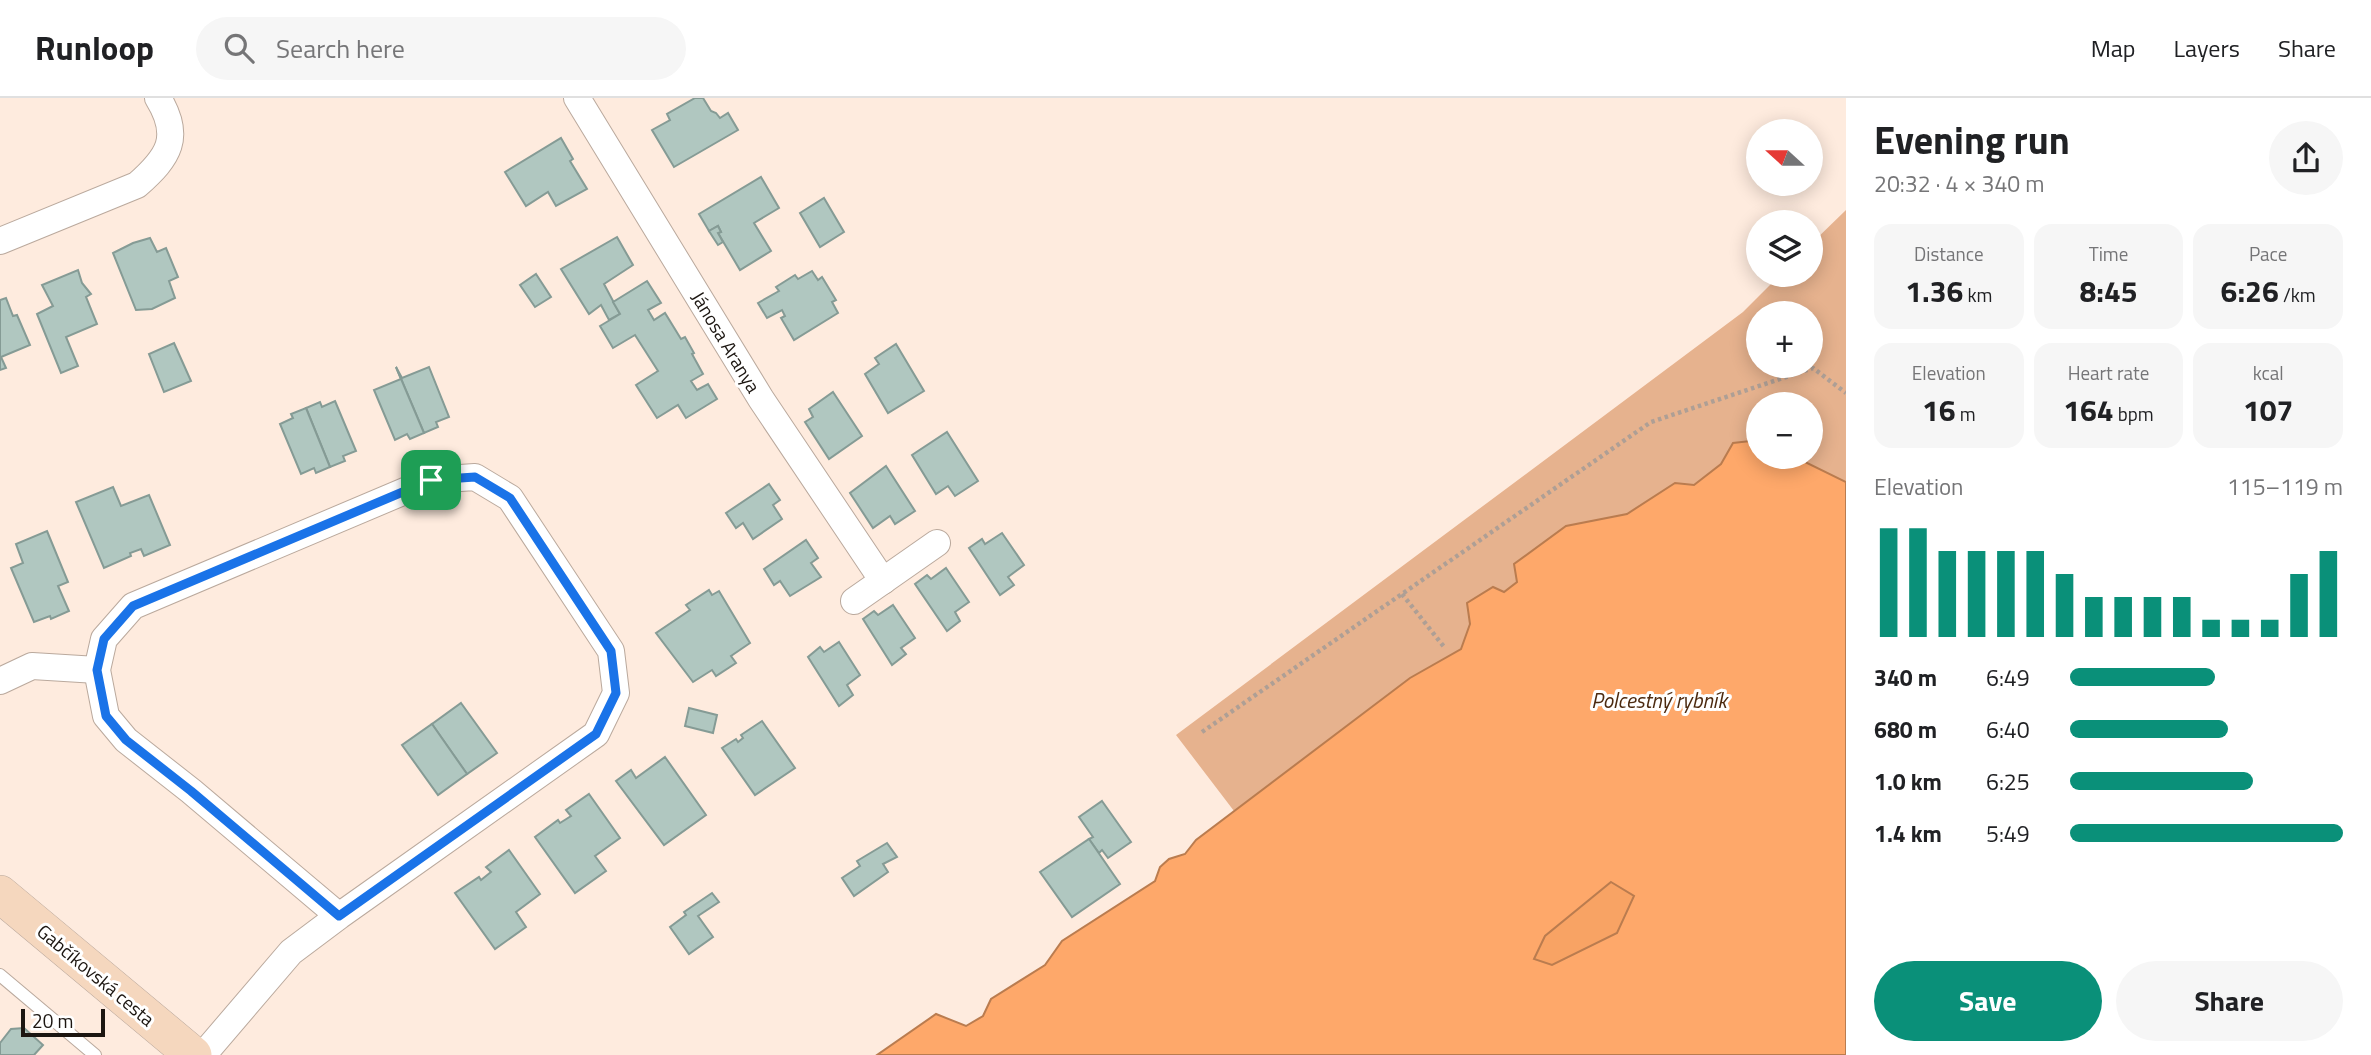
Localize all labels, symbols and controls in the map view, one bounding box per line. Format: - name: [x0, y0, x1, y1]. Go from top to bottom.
- search box: [196, 17, 686, 80]
- text: Runloop: [35, 23, 154, 73]
- icon: search: [220, 29, 258, 67]
- text: Search here: [276, 29, 405, 68]
- text: Map: [2091, 30, 2136, 66]
- text: Layers: [2174, 30, 2240, 66]
- text: Share: [2278, 30, 2336, 66]
- text: Evening run: [1874, 111, 2070, 169]
- north arrow: [1746, 119, 1824, 196]
- map controls: [1746, 119, 1823, 469]
- button: share: [2269, 121, 2343, 195]
- text: 20:32 · 4 × 340 m: [1874, 166, 2044, 201]
- button: layers: [1746, 210, 1823, 287]
- text: Distance: [1914, 239, 1984, 268]
- text: Time: [2089, 239, 2128, 268]
- text: Pace: [2249, 239, 2287, 268]
- text: 1.36: [1905, 268, 1963, 314]
- text: 8:45: [2079, 268, 2138, 314]
- text: 6:26: [2221, 268, 2279, 314]
- text: km: [1963, 280, 1992, 309]
- text: /km: [2279, 280, 2316, 309]
- street label: Jánosa Aranya: [685, 285, 768, 398]
- button: +: [1746, 301, 1823, 378]
- text: Elevation: [1912, 358, 1986, 387]
- text: Heart rate: [2068, 358, 2149, 387]
- text: kcal: [2253, 358, 2284, 387]
- text: 16: [1922, 387, 1956, 433]
- text: 164: [2063, 387, 2114, 433]
- text: 107: [2243, 387, 2293, 433]
- button: −: [1746, 392, 1823, 469]
- text: m: [1956, 399, 1976, 428]
- text: bpm: [2114, 399, 2154, 428]
- pin: [401, 450, 461, 510]
- icon: arrive: [412, 461, 450, 499]
- text: Elevation: [1874, 469, 1963, 504]
- text: 115–119 m: [2227, 469, 2343, 504]
- text: 340 m: [1874, 660, 1937, 695]
- text: 6:49: [1986, 660, 2030, 695]
- water label: Polcestný rybník: [1591, 684, 1729, 716]
- text: 680 m: [1874, 712, 1937, 747]
- text: 6:40: [1986, 712, 2030, 747]
- text: 1.0 km: [1874, 764, 1942, 799]
- text: 6:25: [1986, 764, 2030, 799]
- text: 1.4 km: [1874, 816, 1942, 851]
- text: 5:49: [1986, 816, 2030, 851]
- street label: Gabčíkovská cesta: [31, 917, 162, 1033]
- button: Save: [1874, 961, 2102, 1041]
- button: Share: [2116, 961, 2343, 1041]
- scale bar: [21, 1006, 105, 1038]
- text: 20 m: [32, 1006, 73, 1035]

